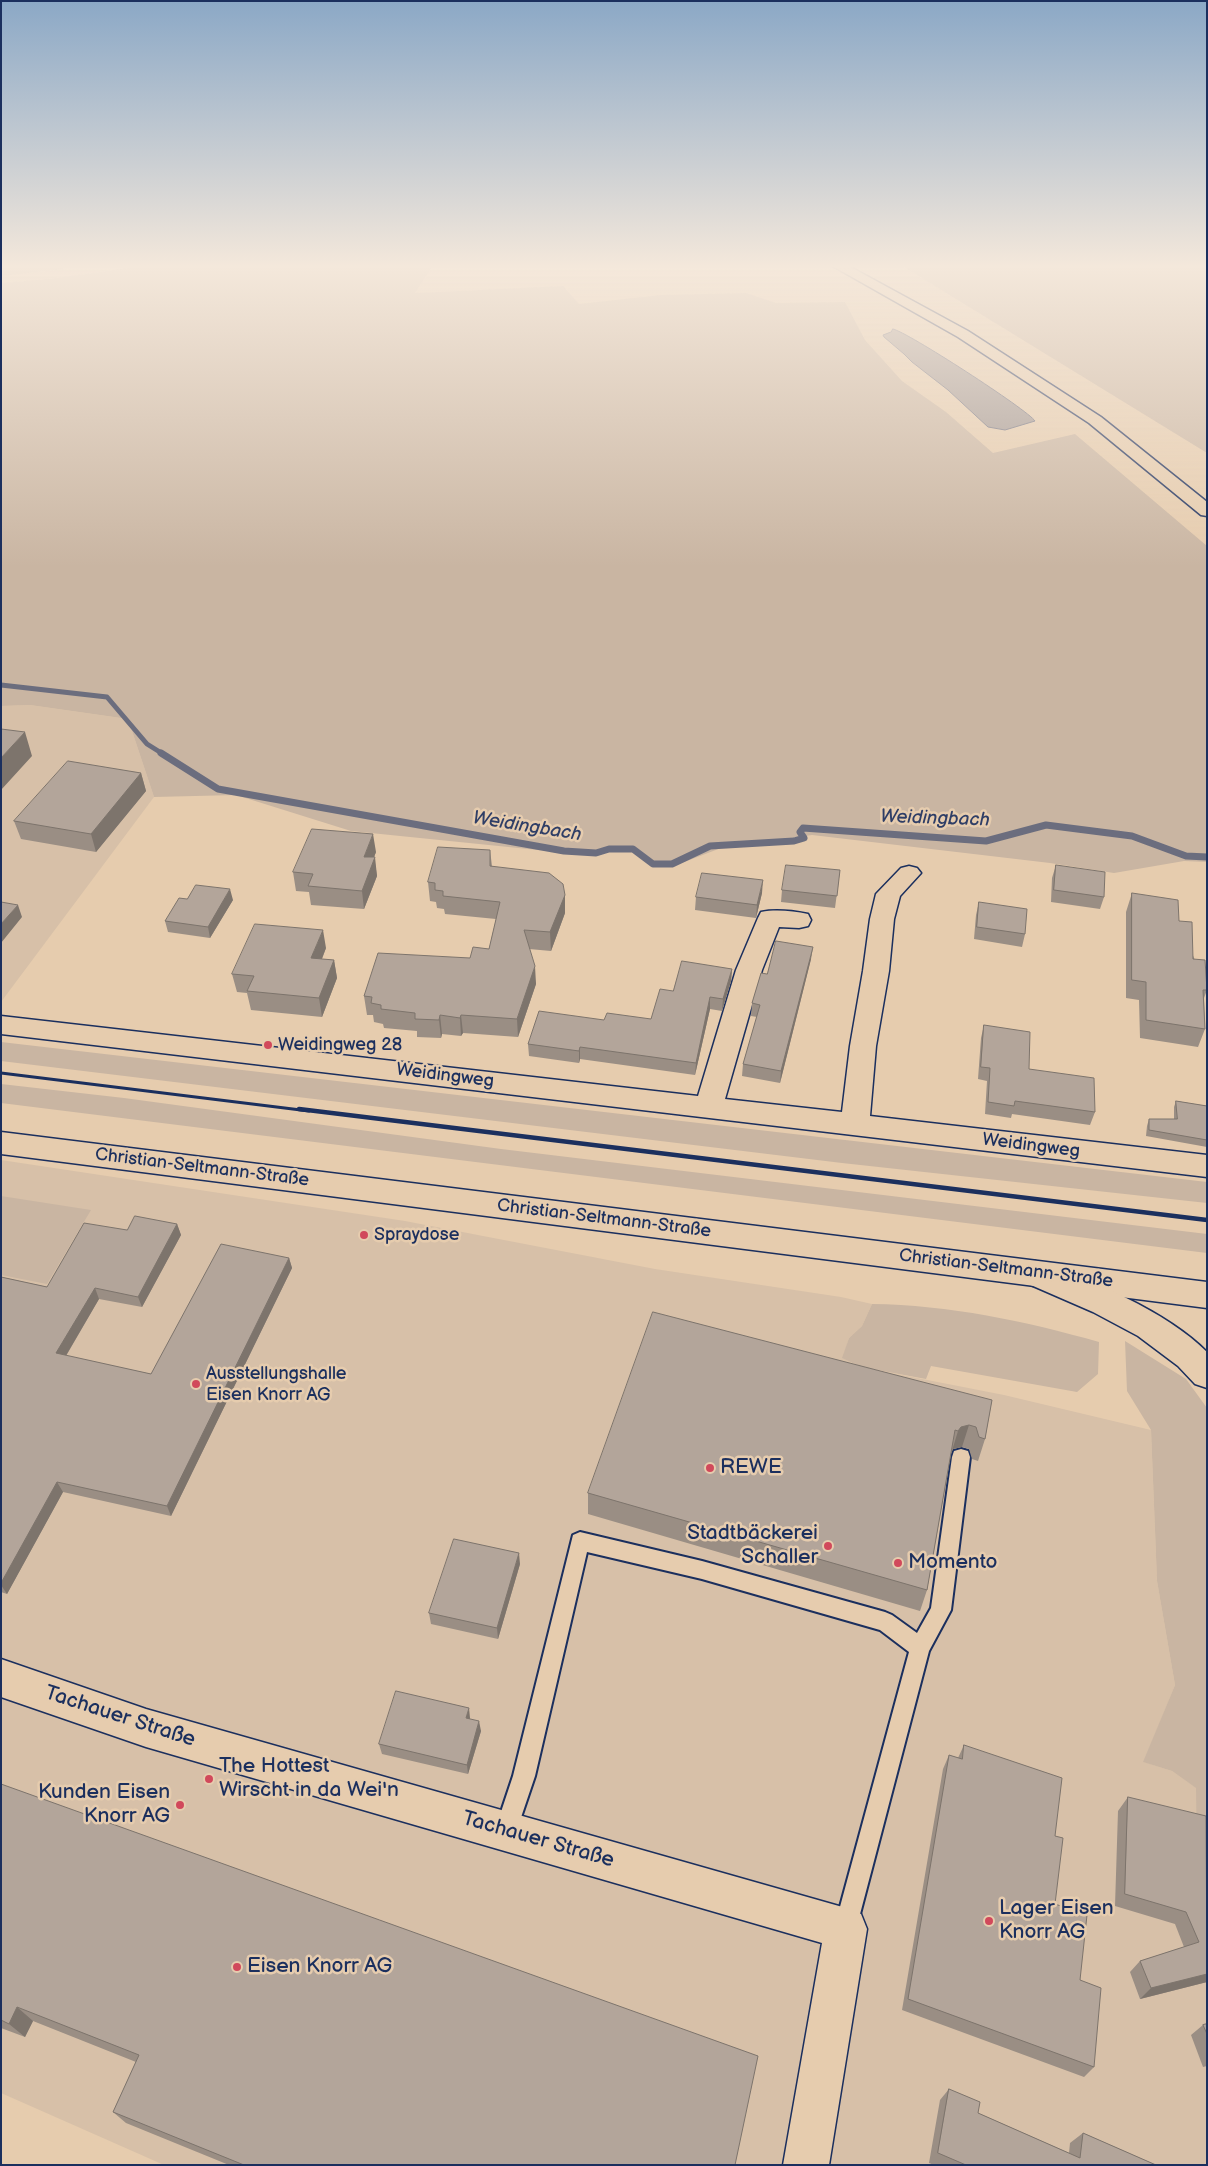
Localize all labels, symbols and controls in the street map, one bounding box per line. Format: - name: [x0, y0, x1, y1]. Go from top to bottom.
- water label: Weidingbach: [880, 806, 990, 832]
- water label: Weidingbach: [471, 807, 583, 847]
- place label: Weidingweg 28: [278, 1034, 402, 1056]
- marker: Weidingweg 28: [262, 1039, 274, 1051]
- street label: Weidingweg: [395, 1059, 495, 1093]
- street label: Weidingweg: [981, 1129, 1081, 1163]
- street label: Christian-Seltmann-Straße: [94, 1144, 310, 1192]
- street label: Christian-Seltmann-Straße: [496, 1195, 712, 1243]
- place label: Spraydose: [374, 1224, 459, 1246]
- marker: Spraydose: [358, 1229, 370, 1241]
- street label: Christian-Seltmann-Straße: [898, 1245, 1114, 1293]
- place label: Ausstellungshalle Eisen Knorr AG: [206, 1363, 347, 1406]
- marker: Ausstellungshalle Eisen Knorr AG: [190, 1378, 202, 1390]
- place label: REWE: [720, 1455, 782, 1481]
- marker: REWE: [704, 1462, 716, 1474]
- place label: Stadtbäckerei Schaller: [687, 1521, 818, 1571]
- marker: Stadtbäckerei Schaller: [822, 1540, 834, 1552]
- place label: Momento: [908, 1550, 997, 1576]
- marker: Momento: [892, 1557, 904, 1569]
- street label: Tachauer Straße: [42, 1681, 198, 1753]
- place label: The Hottest Wirscht in da Wei'n: [219, 1754, 399, 1804]
- marker: The Hottest Wirscht in da Wei'n: [203, 1773, 215, 1785]
- place label: Kunden Eisen Knorr AG: [38, 1780, 170, 1830]
- marker: Kunden Eisen Knorr AG: [174, 1799, 186, 1811]
- street label: Tachauer Straße: [459, 1806, 617, 1874]
- place label: Lager Eisen Knorr AG: [999, 1896, 1114, 1946]
- marker: Lager Eisen Knorr AG: [983, 1915, 995, 1927]
- place label: Eisen Knorr AG: [247, 1954, 392, 1980]
- marker: Eisen Knorr AG: [231, 1961, 243, 1973]

